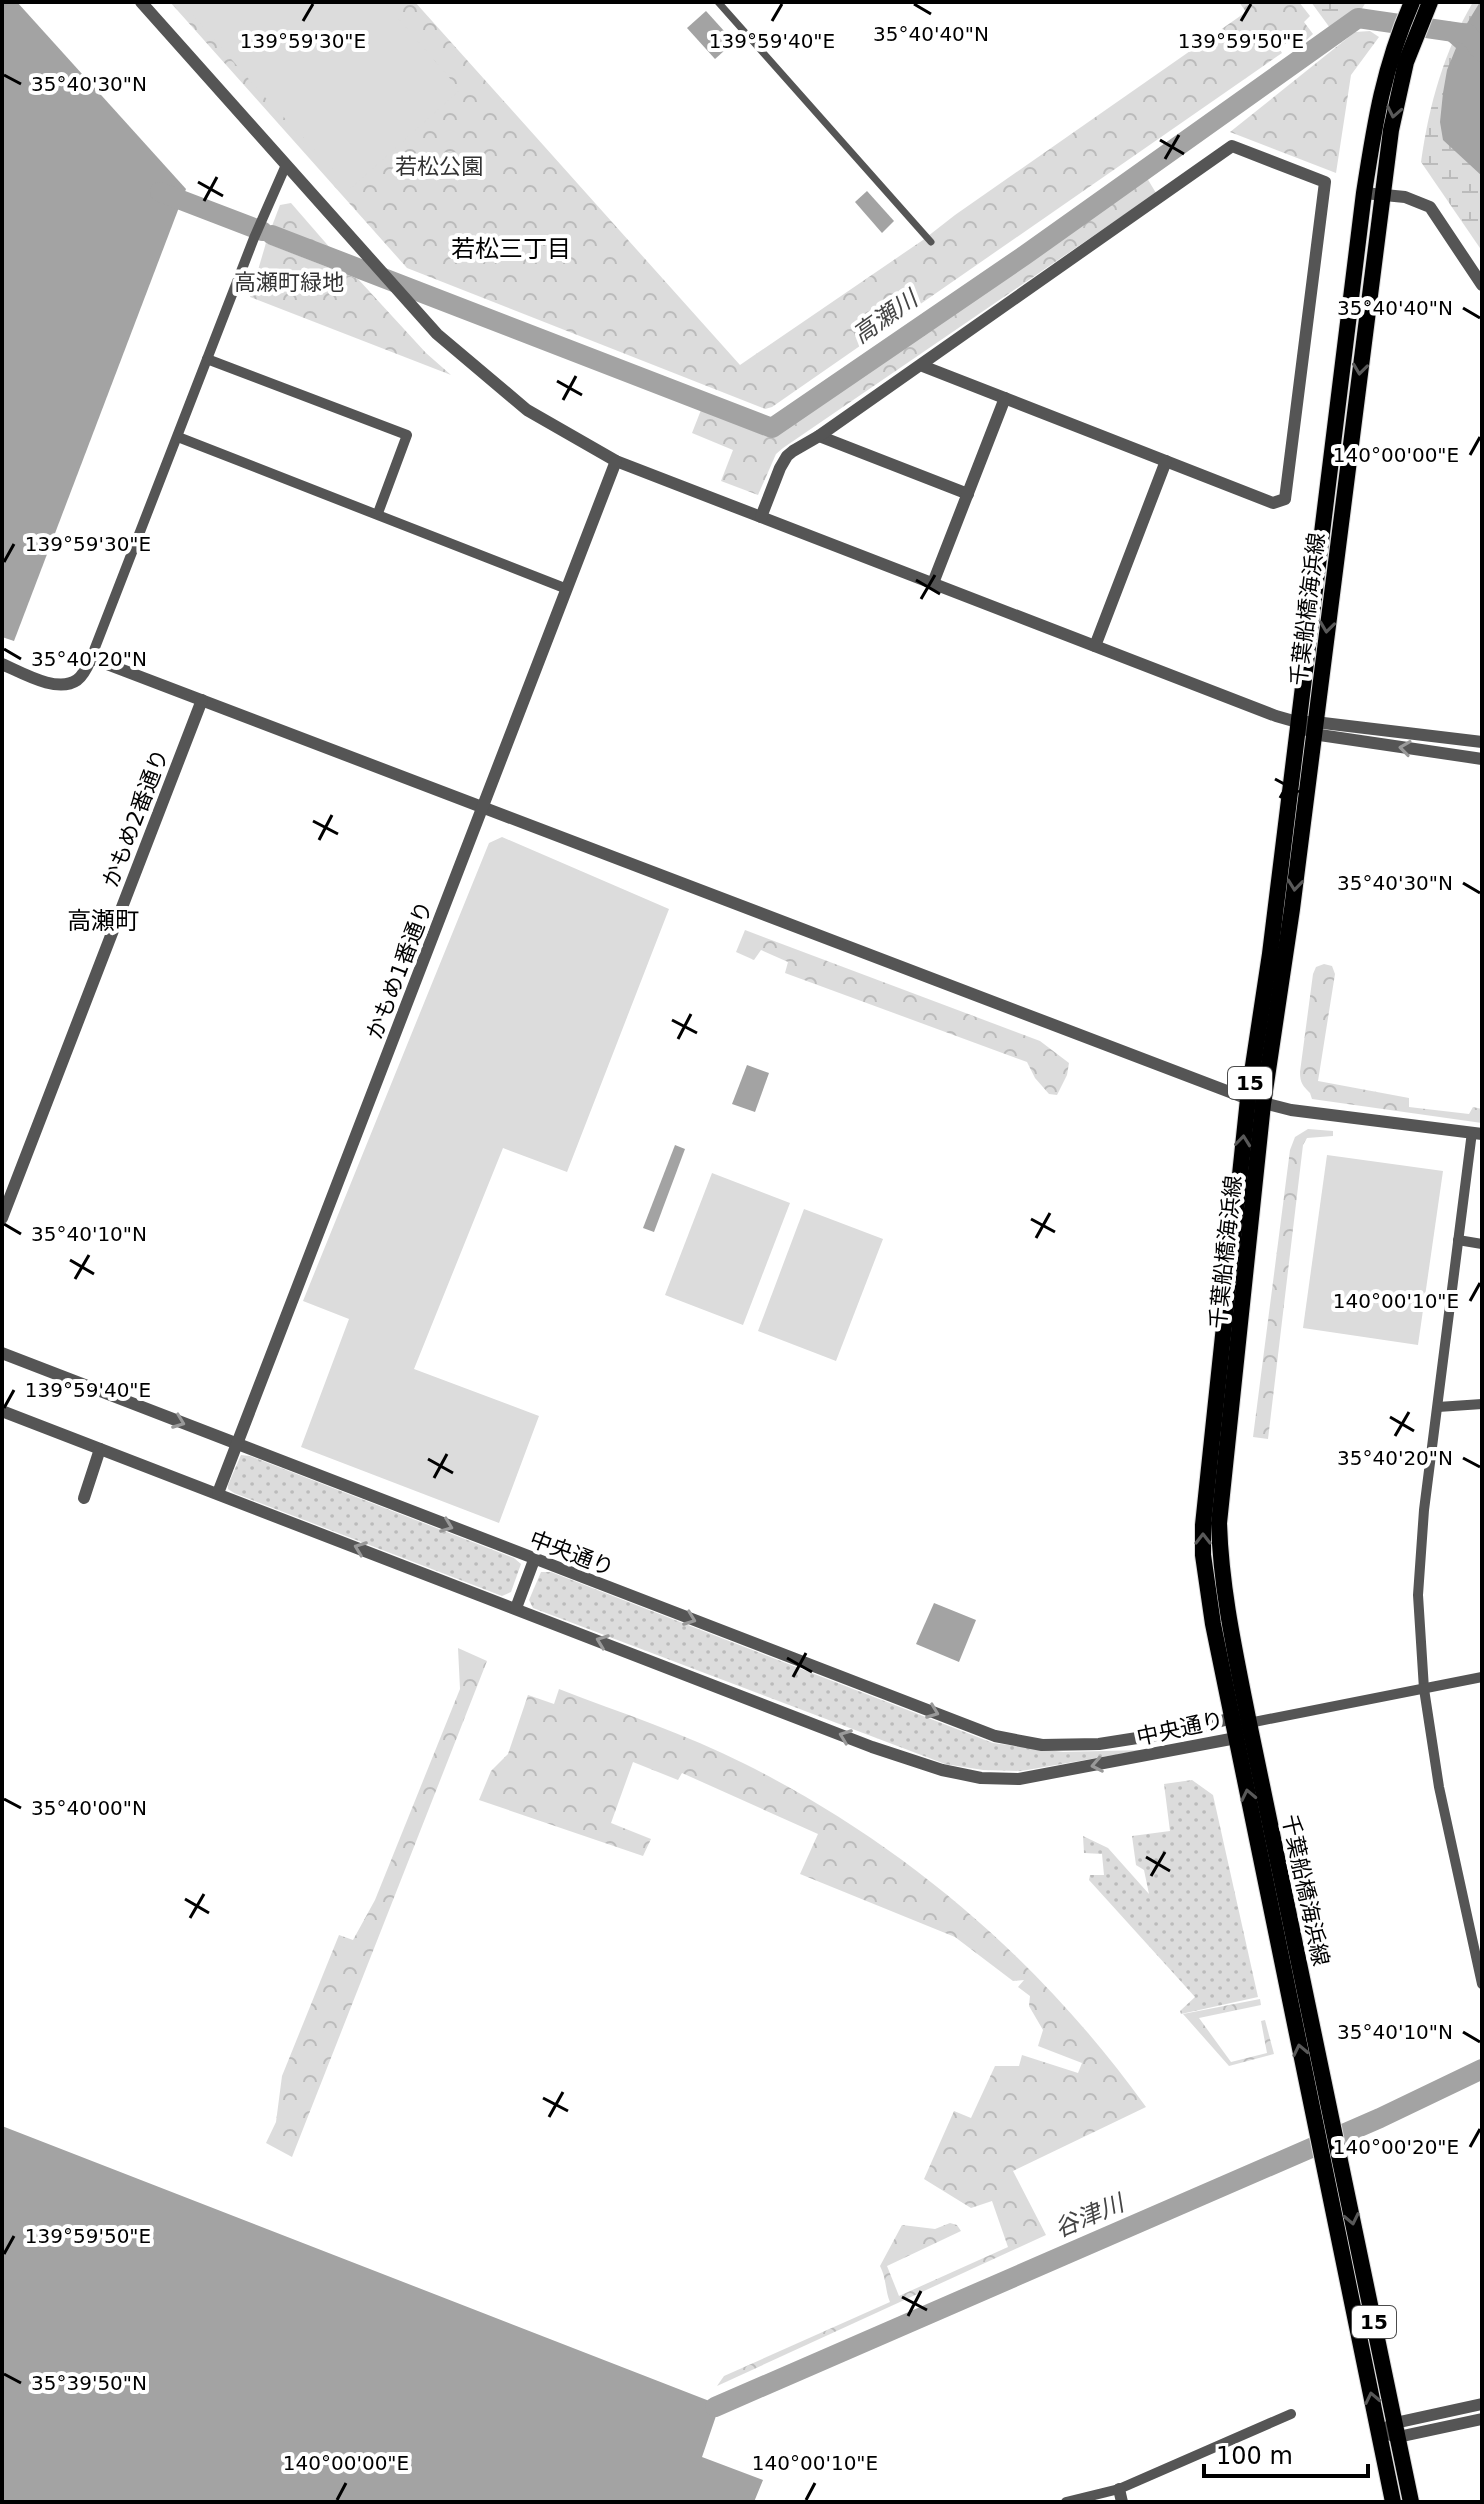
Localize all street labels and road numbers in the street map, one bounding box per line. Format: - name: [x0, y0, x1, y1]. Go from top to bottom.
- street label: 千葉船橋海浜線: [1286, 531, 1329, 687]
- street label: かもめ2番通り: [98, 746, 173, 891]
- street label: かもめ1番通り: [362, 898, 437, 1043]
- road number: 15: [1228, 1067, 1272, 1099]
- street label: 千葉船橋海浜線: [1205, 1174, 1246, 1330]
- street label: 中央通り: [526, 1526, 617, 1581]
- street label: 中央通り: [1134, 1707, 1226, 1750]
- street label: 千葉船橋海浜線: [1277, 1812, 1334, 1968]
- road number: 15: [1352, 2306, 1396, 2338]

